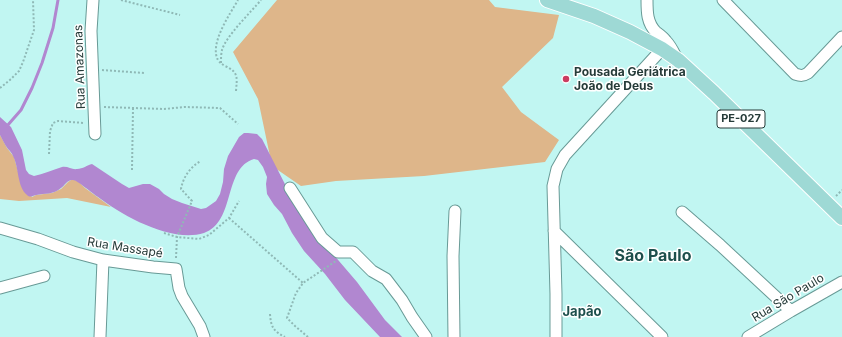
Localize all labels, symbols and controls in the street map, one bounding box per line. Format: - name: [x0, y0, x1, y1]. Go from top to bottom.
- street label: Rua Amazonas: [71, 25, 89, 109]
- place label: Pousada Geriátrica João de Deus: [574, 65, 686, 93]
- marker: Pousada Geriátrica João de Deus: [561, 74, 571, 84]
- road number: PE-027: [717, 110, 765, 128]
- street label: Rua Massapé: [86, 235, 164, 261]
- district label: São Paulo: [615, 246, 691, 266]
- street label: Rua São Paulo: [749, 271, 827, 325]
- district label: Japão: [563, 304, 601, 320]

